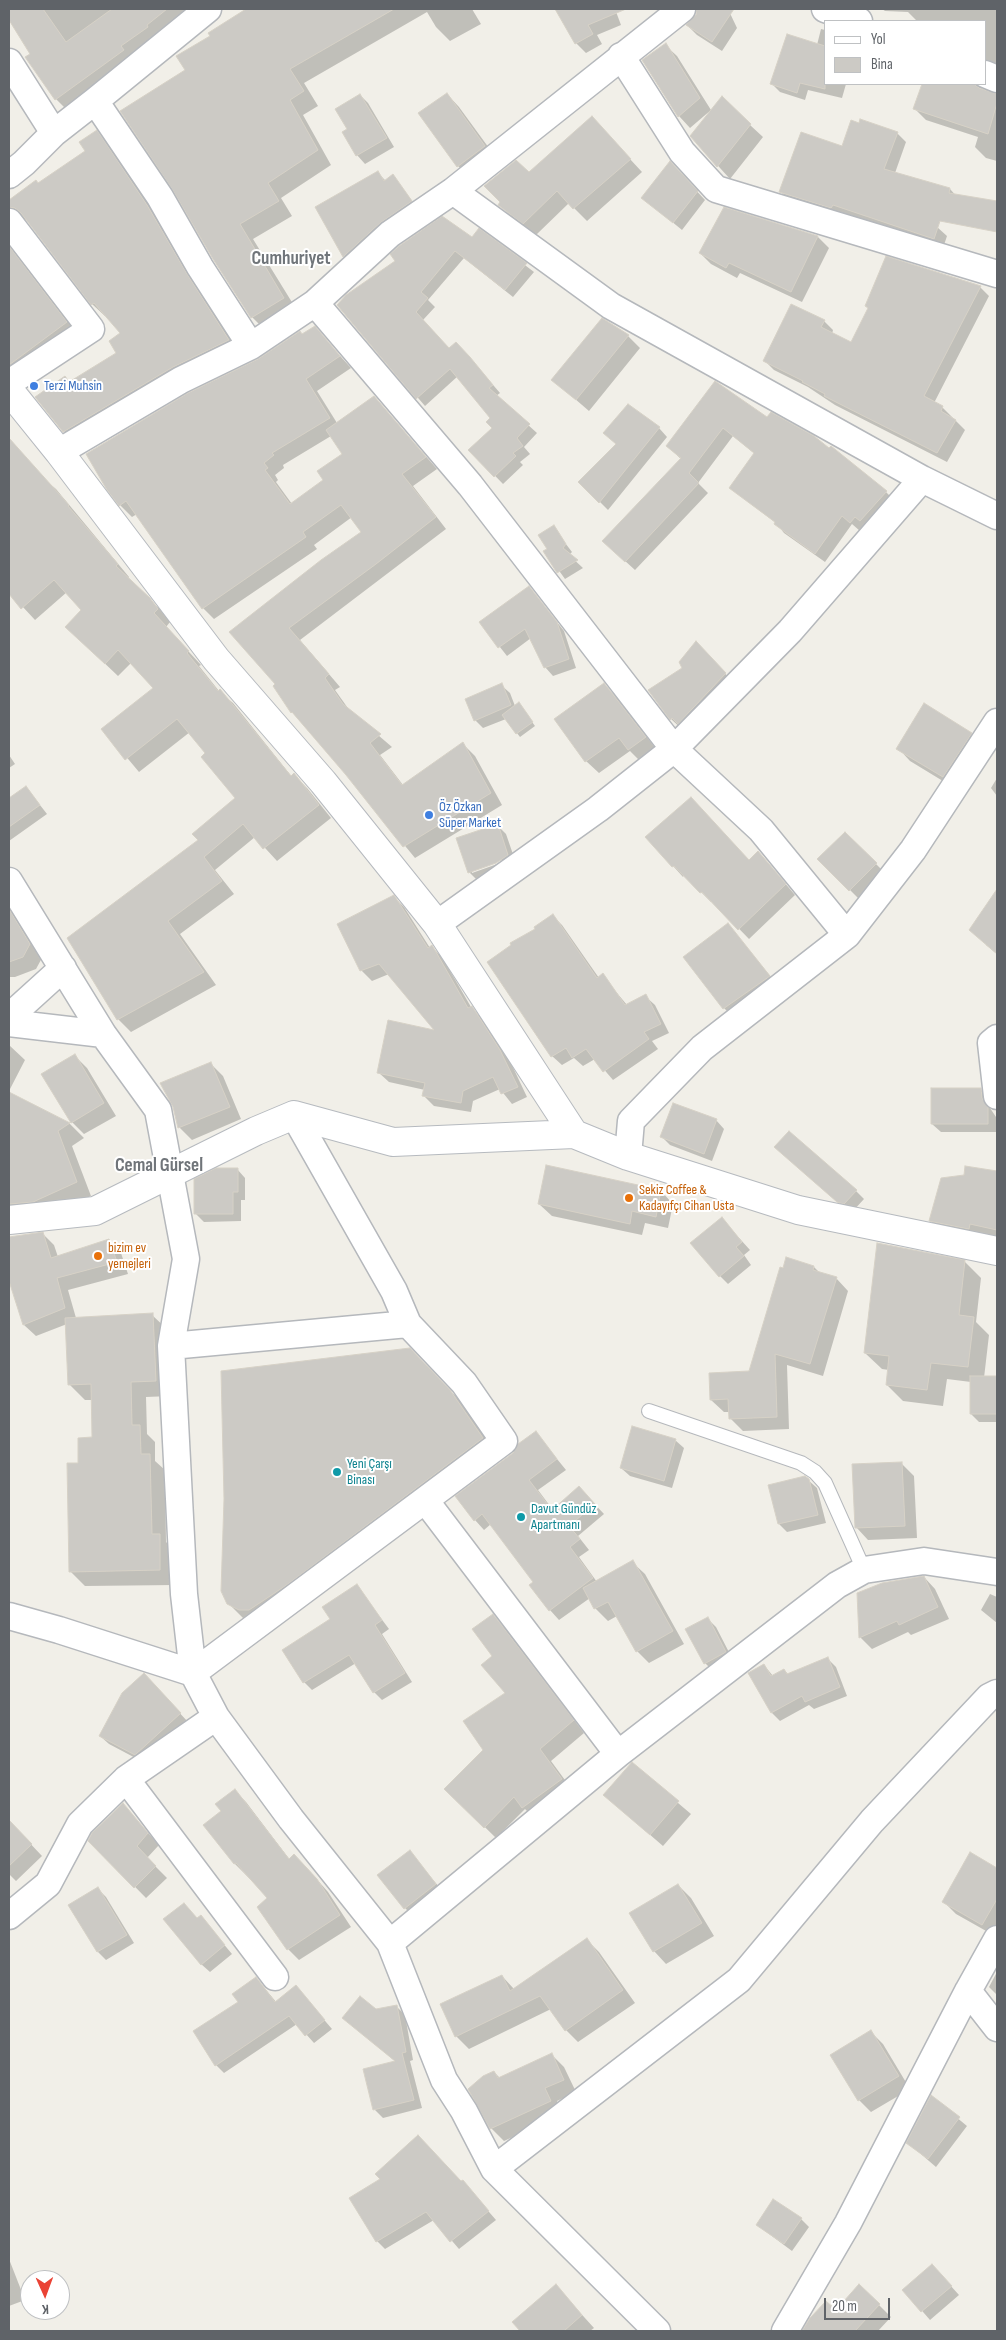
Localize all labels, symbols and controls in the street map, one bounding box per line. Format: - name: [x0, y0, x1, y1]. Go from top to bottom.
- legend: [824, 20, 986, 85]
- text: Yol: [871, 30, 886, 49]
- text: Bina: [871, 55, 893, 74]
- district label: Cumhuriyet: [251, 248, 331, 270]
- place label: Terzi Muhsin: [44, 378, 102, 394]
- marker: Terzi Muhsin: [28, 380, 40, 392]
- place label: Öz Özkan Süper Market: [439, 799, 501, 832]
- marker: Öz Özkan Süper Market: [423, 809, 435, 821]
- district label: Cemal Gürsel: [115, 1155, 203, 1177]
- place label: Sekiz Coffee & Kadayıfçı Cihan Usta: [639, 1182, 734, 1214]
- marker: Sekiz Coffee & Kadayıfçı Cihan Usta: [623, 1192, 635, 1204]
- place label: bizim ev yemejleri: [108, 1240, 151, 1272]
- marker: bizim ev yemejleri: [92, 1250, 104, 1262]
- place label: Yeni Çarşı Binası: [347, 1456, 392, 1488]
- marker: Yeni Çarşı Binası: [331, 1466, 343, 1478]
- place label: Davut Gündüz Apartmanı: [531, 1501, 596, 1534]
- marker: Davut Gündüz Apartmanı: [515, 1511, 527, 1523]
- north arrow: [20, 2270, 70, 2320]
- scale bar: [826, 2288, 892, 2320]
- text: 20 m: [832, 2297, 857, 2316]
- text: K: [42, 2301, 49, 2318]

